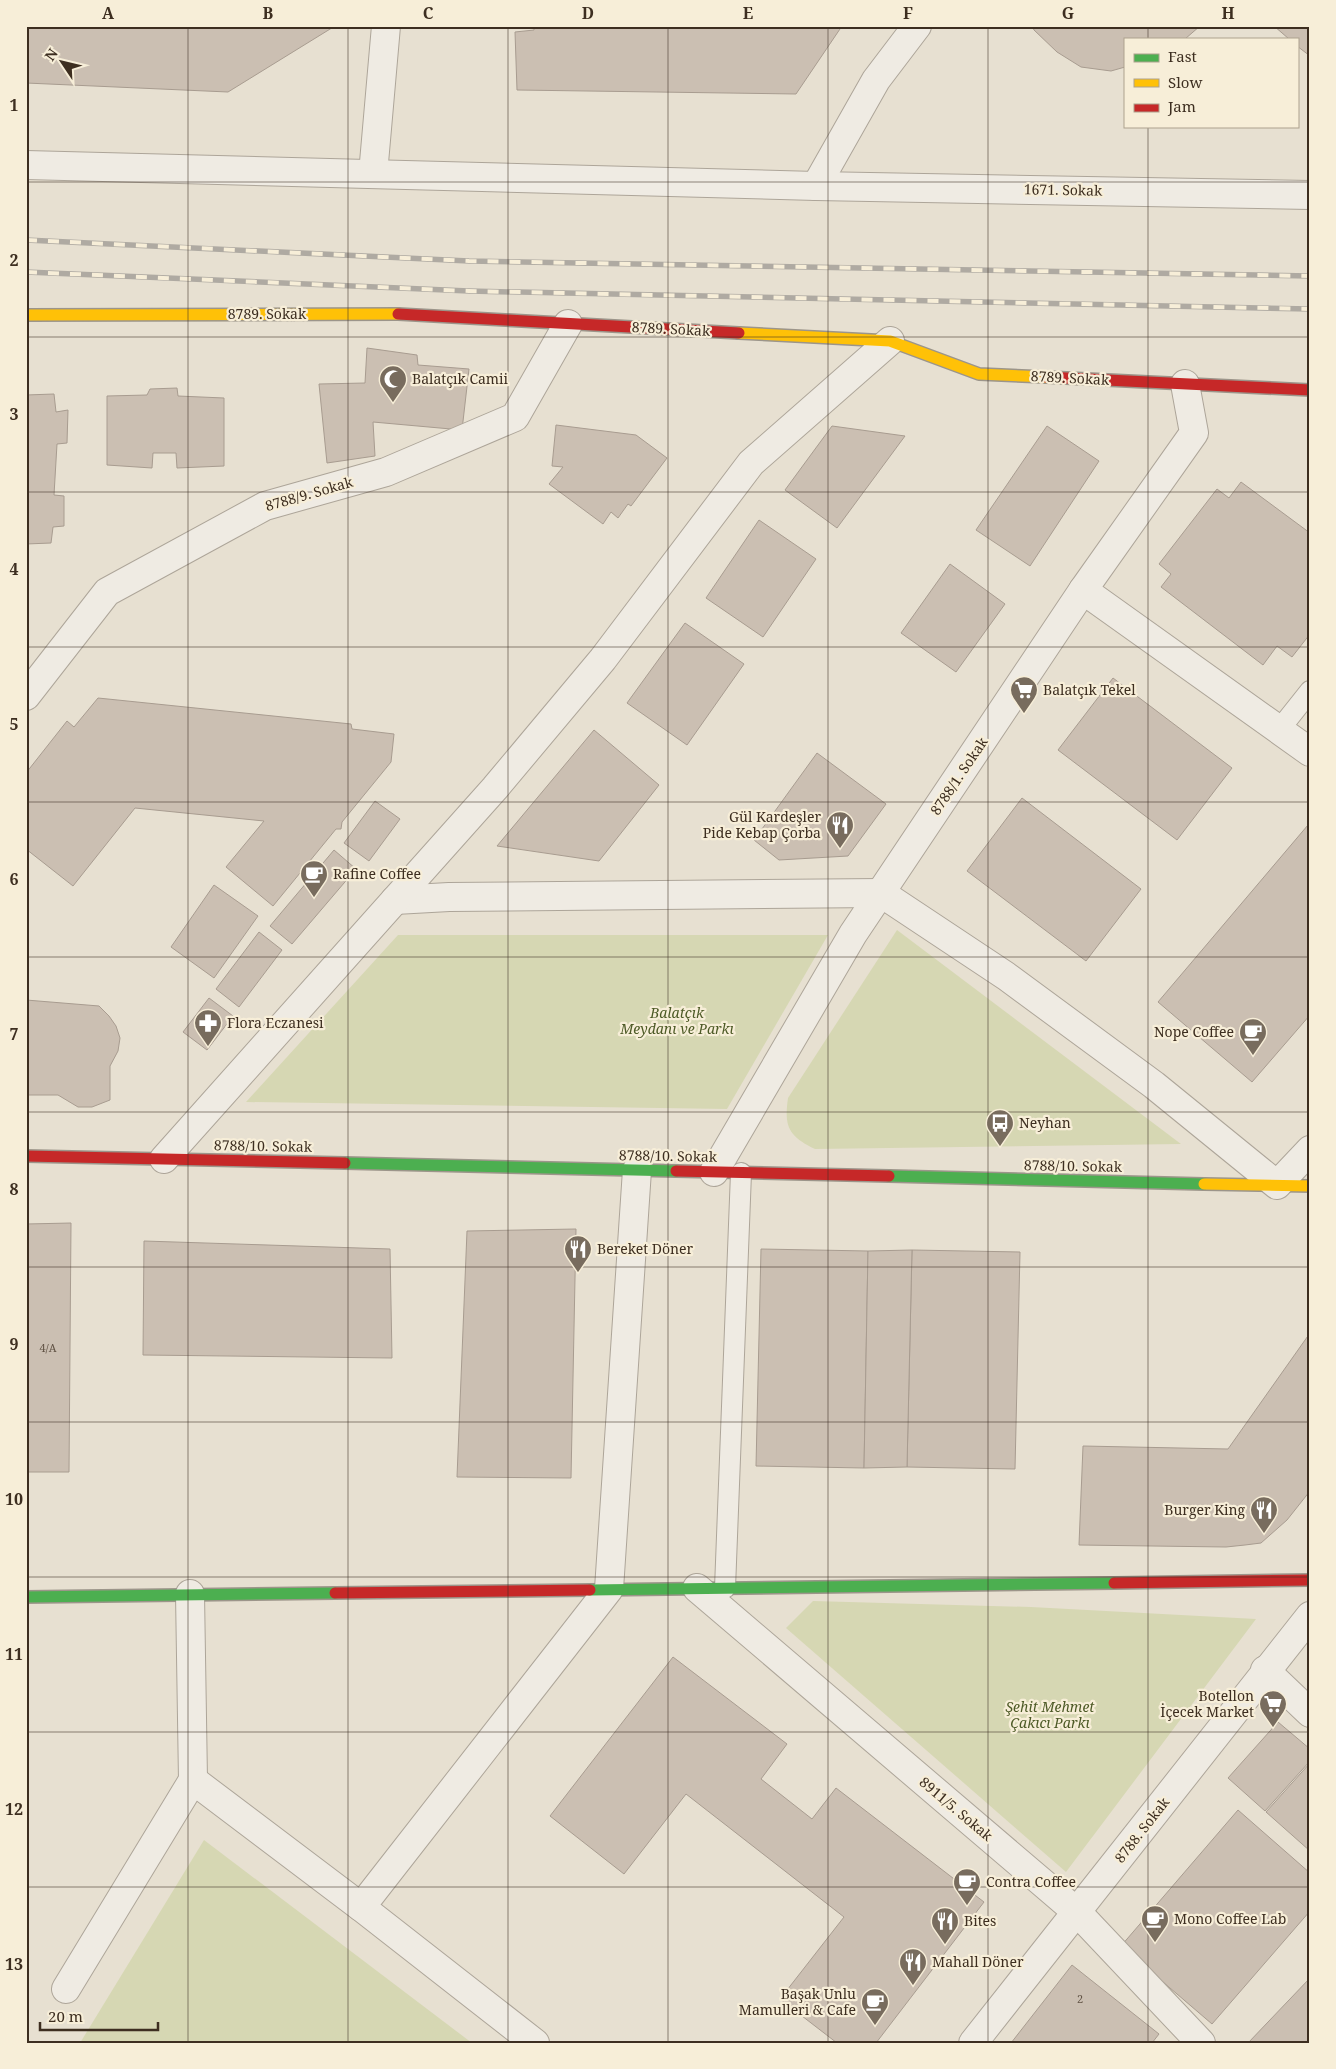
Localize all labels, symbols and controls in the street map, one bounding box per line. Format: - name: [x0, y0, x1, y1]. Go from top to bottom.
- text: A: [102, 2, 115, 24]
- text: B: [263, 2, 274, 24]
- text: C: [423, 2, 434, 24]
- text: D: [582, 2, 594, 24]
- text: E: [743, 2, 753, 24]
- text: F: [903, 2, 913, 24]
- text: G: [1062, 2, 1074, 24]
- text: H: [1221, 2, 1235, 24]
- north arrow: [38, 38, 88, 88]
- legend: [1124, 38, 1298, 128]
- text: N: [40, 44, 62, 64]
- text: Fast: [1168, 46, 1197, 66]
- text: Slow: [1168, 72, 1202, 92]
- text: 1: [9, 94, 19, 116]
- text: Jam: [1167, 96, 1196, 116]
- street label: 1671. Sokak: [1024, 179, 1103, 200]
- text: 2: [9, 249, 19, 271]
- street label: 8789. Sokak: [228, 304, 307, 323]
- street label: 8789. Sokak: [631, 317, 711, 340]
- mosque icon: Balatçık Camii: [378, 364, 408, 403]
- street label: 8789. Sokak: [1030, 366, 1110, 389]
- place label: Balatçık Camii: [412, 369, 509, 388]
- text: 3: [9, 403, 19, 425]
- street label: 8788/9. Sokak: [263, 472, 356, 515]
- text: 4: [9, 558, 19, 580]
- supermarket icon: Balatçık Tekel: [1009, 675, 1039, 714]
- place label: Balatçık Tekel: [1043, 680, 1136, 699]
- text: 5: [9, 713, 19, 735]
- street label: 8788/1. Sokak: [925, 732, 992, 818]
- place label: Gül Kardeşler Pide Kebap Çorba: [703, 807, 821, 842]
- restaurant icon: Gül Kardeşler Pide Kebap Çorba: [825, 810, 855, 849]
- cafe icon: Rafine Coffee: [299, 859, 329, 898]
- place label: Rafine Coffee: [333, 864, 421, 883]
- text: 6: [9, 868, 19, 890]
- park label: Balatçık Meydanı ve Parkı: [619, 1003, 735, 1038]
- pharmacy icon: Flora Eczanesi: [193, 1008, 223, 1047]
- place label: Flora Eczanesi: [227, 1013, 324, 1032]
- cafe icon: Nope Coffee: [1238, 1017, 1268, 1056]
- place label: Nope Coffee: [1154, 1022, 1234, 1041]
- text: 7: [9, 1023, 19, 1045]
- bus stop icon: Neyhan: [985, 1108, 1015, 1147]
- place label: Neyhan: [1019, 1113, 1071, 1132]
- street label: 8788/10. Sokak: [214, 1135, 313, 1156]
- street label: 8788/10. Sokak: [619, 1145, 718, 1166]
- street label: 8788/10. Sokak: [1024, 1155, 1123, 1176]
- text: 8: [9, 1178, 19, 1200]
- restaurant icon: Bereket Döner: [563, 1234, 593, 1273]
- place label: Bereket Döner: [597, 1239, 693, 1258]
- text: 9: [9, 1333, 19, 1355]
- house number: 4/A: [39, 1340, 57, 1355]
- text: 10: [5, 1488, 23, 1510]
- restaurant icon: Burger King: [1249, 1495, 1279, 1534]
- place label: Burger King: [1164, 1500, 1245, 1519]
- text: 11: [5, 1643, 23, 1665]
- place label: Botellon İçecek Market: [1160, 1686, 1254, 1721]
- supermarket icon: Botellon İçecek Market: [1258, 1689, 1288, 1728]
- park label: Şehit Mehmet Çakıcı Parkı: [1006, 1697, 1095, 1732]
- street label: 8911/5. Sokak: [916, 1772, 998, 1845]
- street label: 8788. Sokak: [1110, 1792, 1174, 1866]
- text: 12: [5, 1798, 23, 1820]
- cafe icon: Contra Coffee: [952, 1867, 982, 1906]
- place label: Contra Coffee: [986, 1872, 1076, 1891]
- cafe icon: Mono Coffee Lab: [1140, 1904, 1170, 1943]
- restaurant icon: Bites: [930, 1906, 960, 1945]
- place label: Mono Coffee Lab: [1174, 1909, 1286, 1928]
- place label: Bites: [964, 1911, 996, 1930]
- restaurant icon: Mahall Döner: [898, 1947, 928, 1986]
- place label: Mahall Döner: [932, 1952, 1024, 1971]
- text: 13: [5, 1953, 23, 1975]
- place label: Başak Unlu Mamulleri & Cafe: [739, 1984, 856, 2019]
- cafe icon: Başak Unlu Mamulleri & Cafe: [860, 1987, 890, 2026]
- house number: 2: [1077, 1991, 1083, 2006]
- scale bar: [40, 1999, 158, 2031]
- text: 20 m: [48, 2006, 83, 2026]

